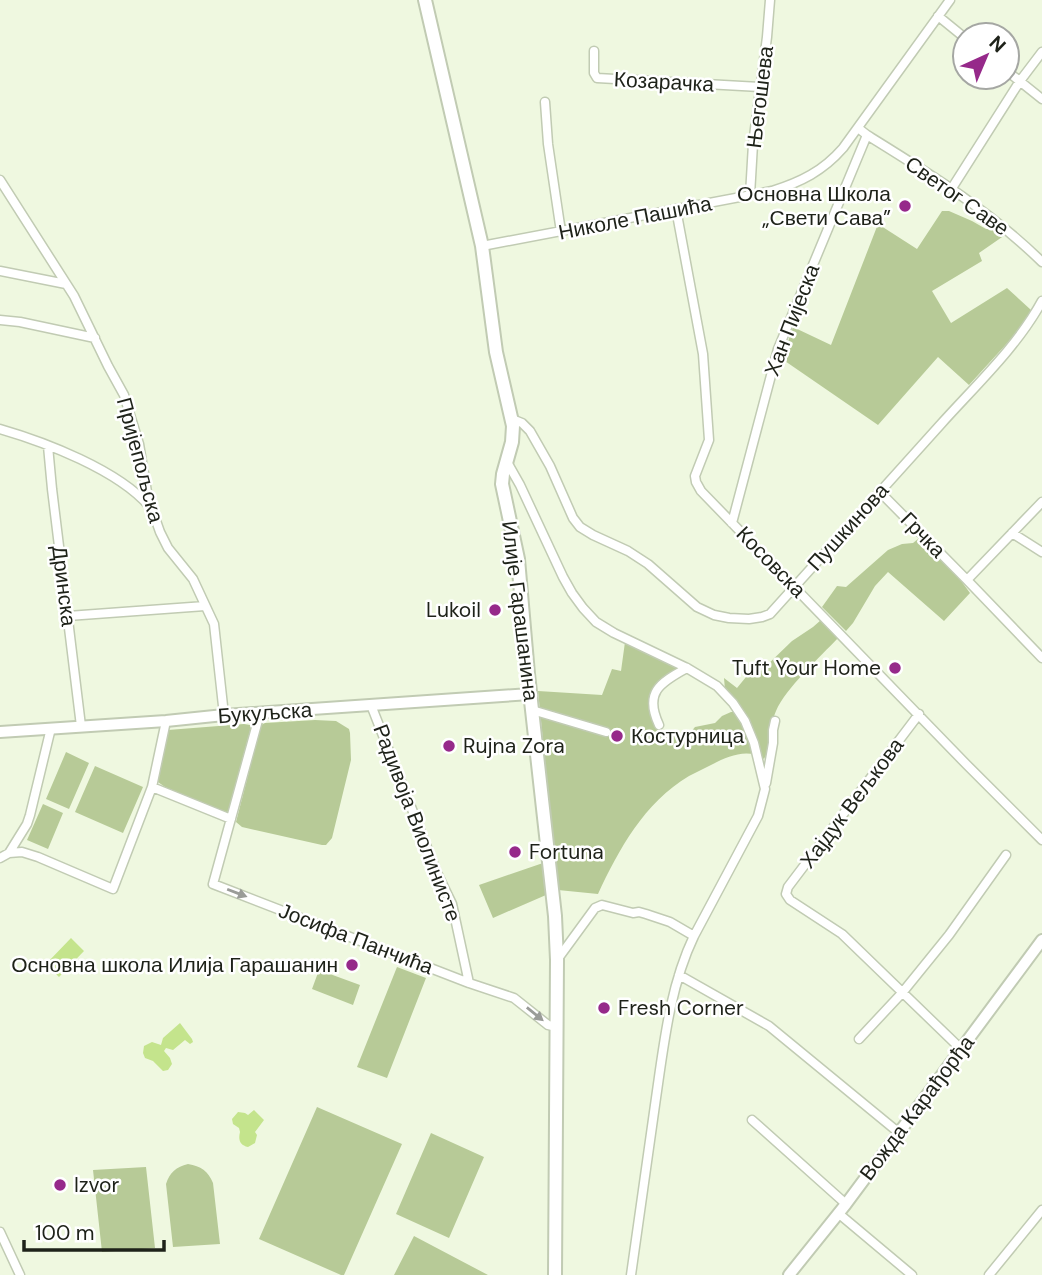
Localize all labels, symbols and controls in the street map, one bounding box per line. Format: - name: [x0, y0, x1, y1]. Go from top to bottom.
- north arrow: [951, 21, 1021, 91]
- text: N: [984, 30, 1011, 58]
- street label: Његошева: [740, 44, 780, 150]
- street label: Козарачка: [613, 65, 715, 99]
- street label: Светог Саве: [899, 150, 1015, 242]
- place label: Основна Школа „Свети Сава”: [737, 180, 891, 232]
- street label: Николе Пашића: [556, 189, 714, 247]
- marker: Основна Школа „Свети Сава”: [897, 198, 913, 214]
- street label: Хан Пијеска: [758, 260, 826, 380]
- street label: Пријепољска: [110, 394, 170, 526]
- street label: Пушкинова: [801, 477, 895, 577]
- street label: Грчка: [894, 506, 952, 564]
- street label: Илије Гарашанина: [495, 519, 545, 703]
- street label: Косовска: [730, 520, 812, 604]
- street label: Дринска: [45, 544, 83, 628]
- place label: Lukoil: [426, 596, 481, 624]
- marker: Lukoil: [487, 602, 503, 618]
- place label: Tuft Your Home: [732, 654, 881, 682]
- marker: Tuft Your Home: [887, 660, 903, 676]
- street label: Букуљска: [217, 696, 313, 730]
- street label: Радивоја Виолинисте: [366, 720, 468, 926]
- place label: Костурница: [631, 722, 745, 750]
- marker: Костурница: [609, 728, 625, 744]
- place label: Rujna Zora: [463, 732, 565, 760]
- street label: Хајдук Вељкова: [794, 732, 910, 874]
- marker: Rujna Zora: [441, 738, 457, 754]
- place label: Fortuna: [529, 838, 604, 866]
- marker: Fortuna: [507, 844, 523, 860]
- one-way arrow: [226, 888, 247, 899]
- street label: Јосифа Панчића: [275, 897, 438, 981]
- place label: Основна школа Илија Гарашанин: [11, 951, 338, 979]
- marker: Основна школа Илија Гарашанин: [344, 957, 360, 973]
- place label: Fresh Corner: [618, 994, 744, 1022]
- marker: Fresh Corner: [596, 1000, 612, 1016]
- one-way arrow: [526, 1006, 543, 1021]
- street label: Вожда Карађорђа: [853, 1030, 981, 1186]
- place label: Izvor: [74, 1171, 120, 1199]
- marker: Izvor: [52, 1177, 68, 1193]
- scale bar: [24, 1208, 164, 1252]
- text: 100 m: [35, 1219, 95, 1247]

